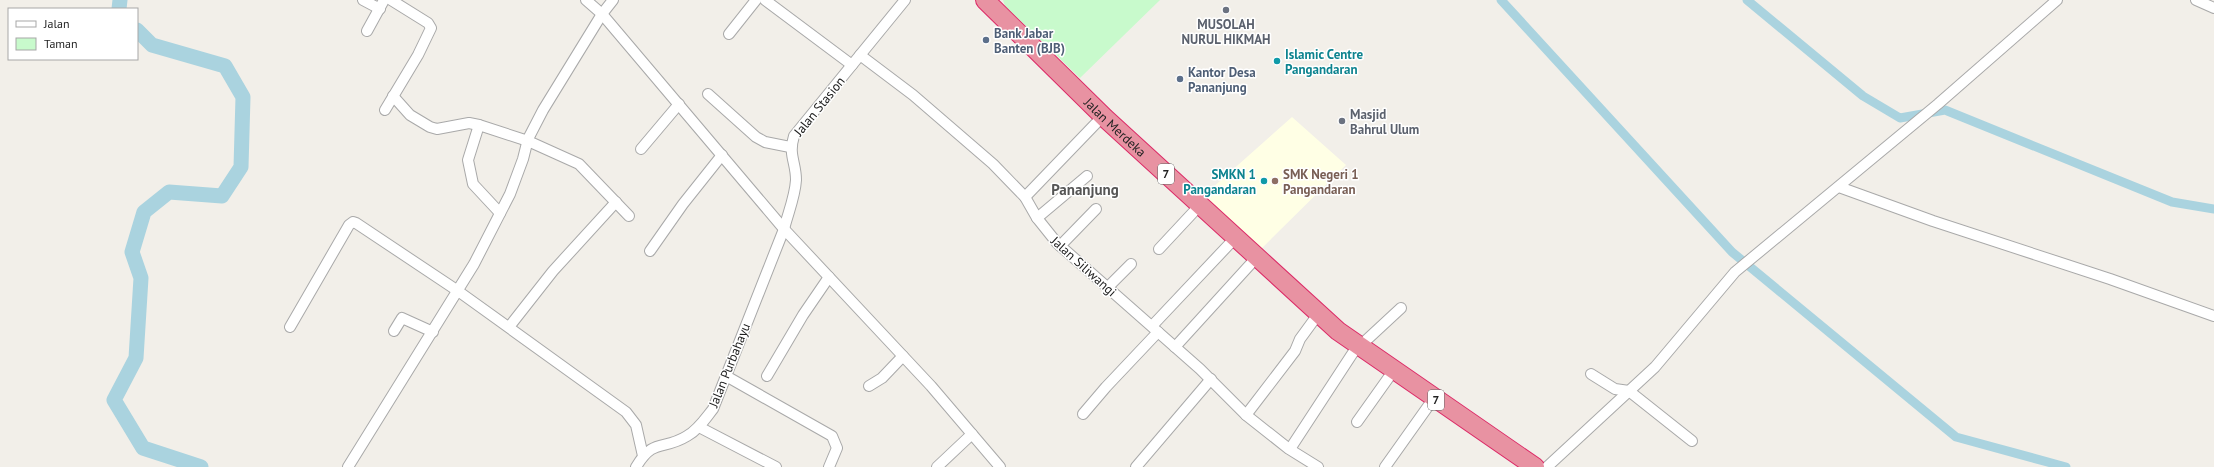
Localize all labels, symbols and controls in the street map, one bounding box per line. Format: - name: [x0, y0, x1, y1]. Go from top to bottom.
- marker: MUSOLAH NURUL HIKMAH: [1221, 5, 1231, 15]
- legend: [8, 8, 138, 60]
- text: Jalan: [43, 16, 69, 31]
- place label: MUSOLAH NURUL HIKMAH: [1182, 16, 1270, 48]
- place label: Bank Jabar Banten (BJB): [994, 25, 1065, 57]
- marker: Bank Jabar Banten (BJB): [981, 35, 991, 45]
- text: Taman: [44, 36, 78, 51]
- place label: Islamic Centre Pangandaran: [1285, 46, 1363, 78]
- marker: Islamic Centre Pangandaran: [1272, 56, 1282, 66]
- place label: Kantor Desa Pananjung: [1188, 64, 1256, 96]
- street label: Jalan Stasion: [790, 73, 849, 140]
- marker: Kantor Desa Pananjung: [1175, 74, 1185, 84]
- street label: Jalan Merdeka: [1080, 94, 1150, 160]
- place label: Masjid Bahrul Ulum: [1350, 106, 1419, 138]
- marker: Masjid Bahrul Ulum: [1337, 116, 1347, 126]
- road number: 7: [1158, 164, 1174, 184]
- place label: SMKN 1 Pangandaran: [1183, 166, 1256, 198]
- place label: SMK Negeri 1 Pangandaran: [1283, 166, 1359, 198]
- marker: SMKN 1 Pangandaran: [1259, 176, 1269, 186]
- marker: SMK Negeri 1 Pangandaran: [1270, 176, 1280, 186]
- district label: Pananjung: [1051, 180, 1119, 199]
- street label: Jalan Siliwangi: [1047, 232, 1120, 300]
- street label: Jalan Purbahayu: [704, 321, 754, 411]
- road number: 7: [1428, 390, 1444, 410]

